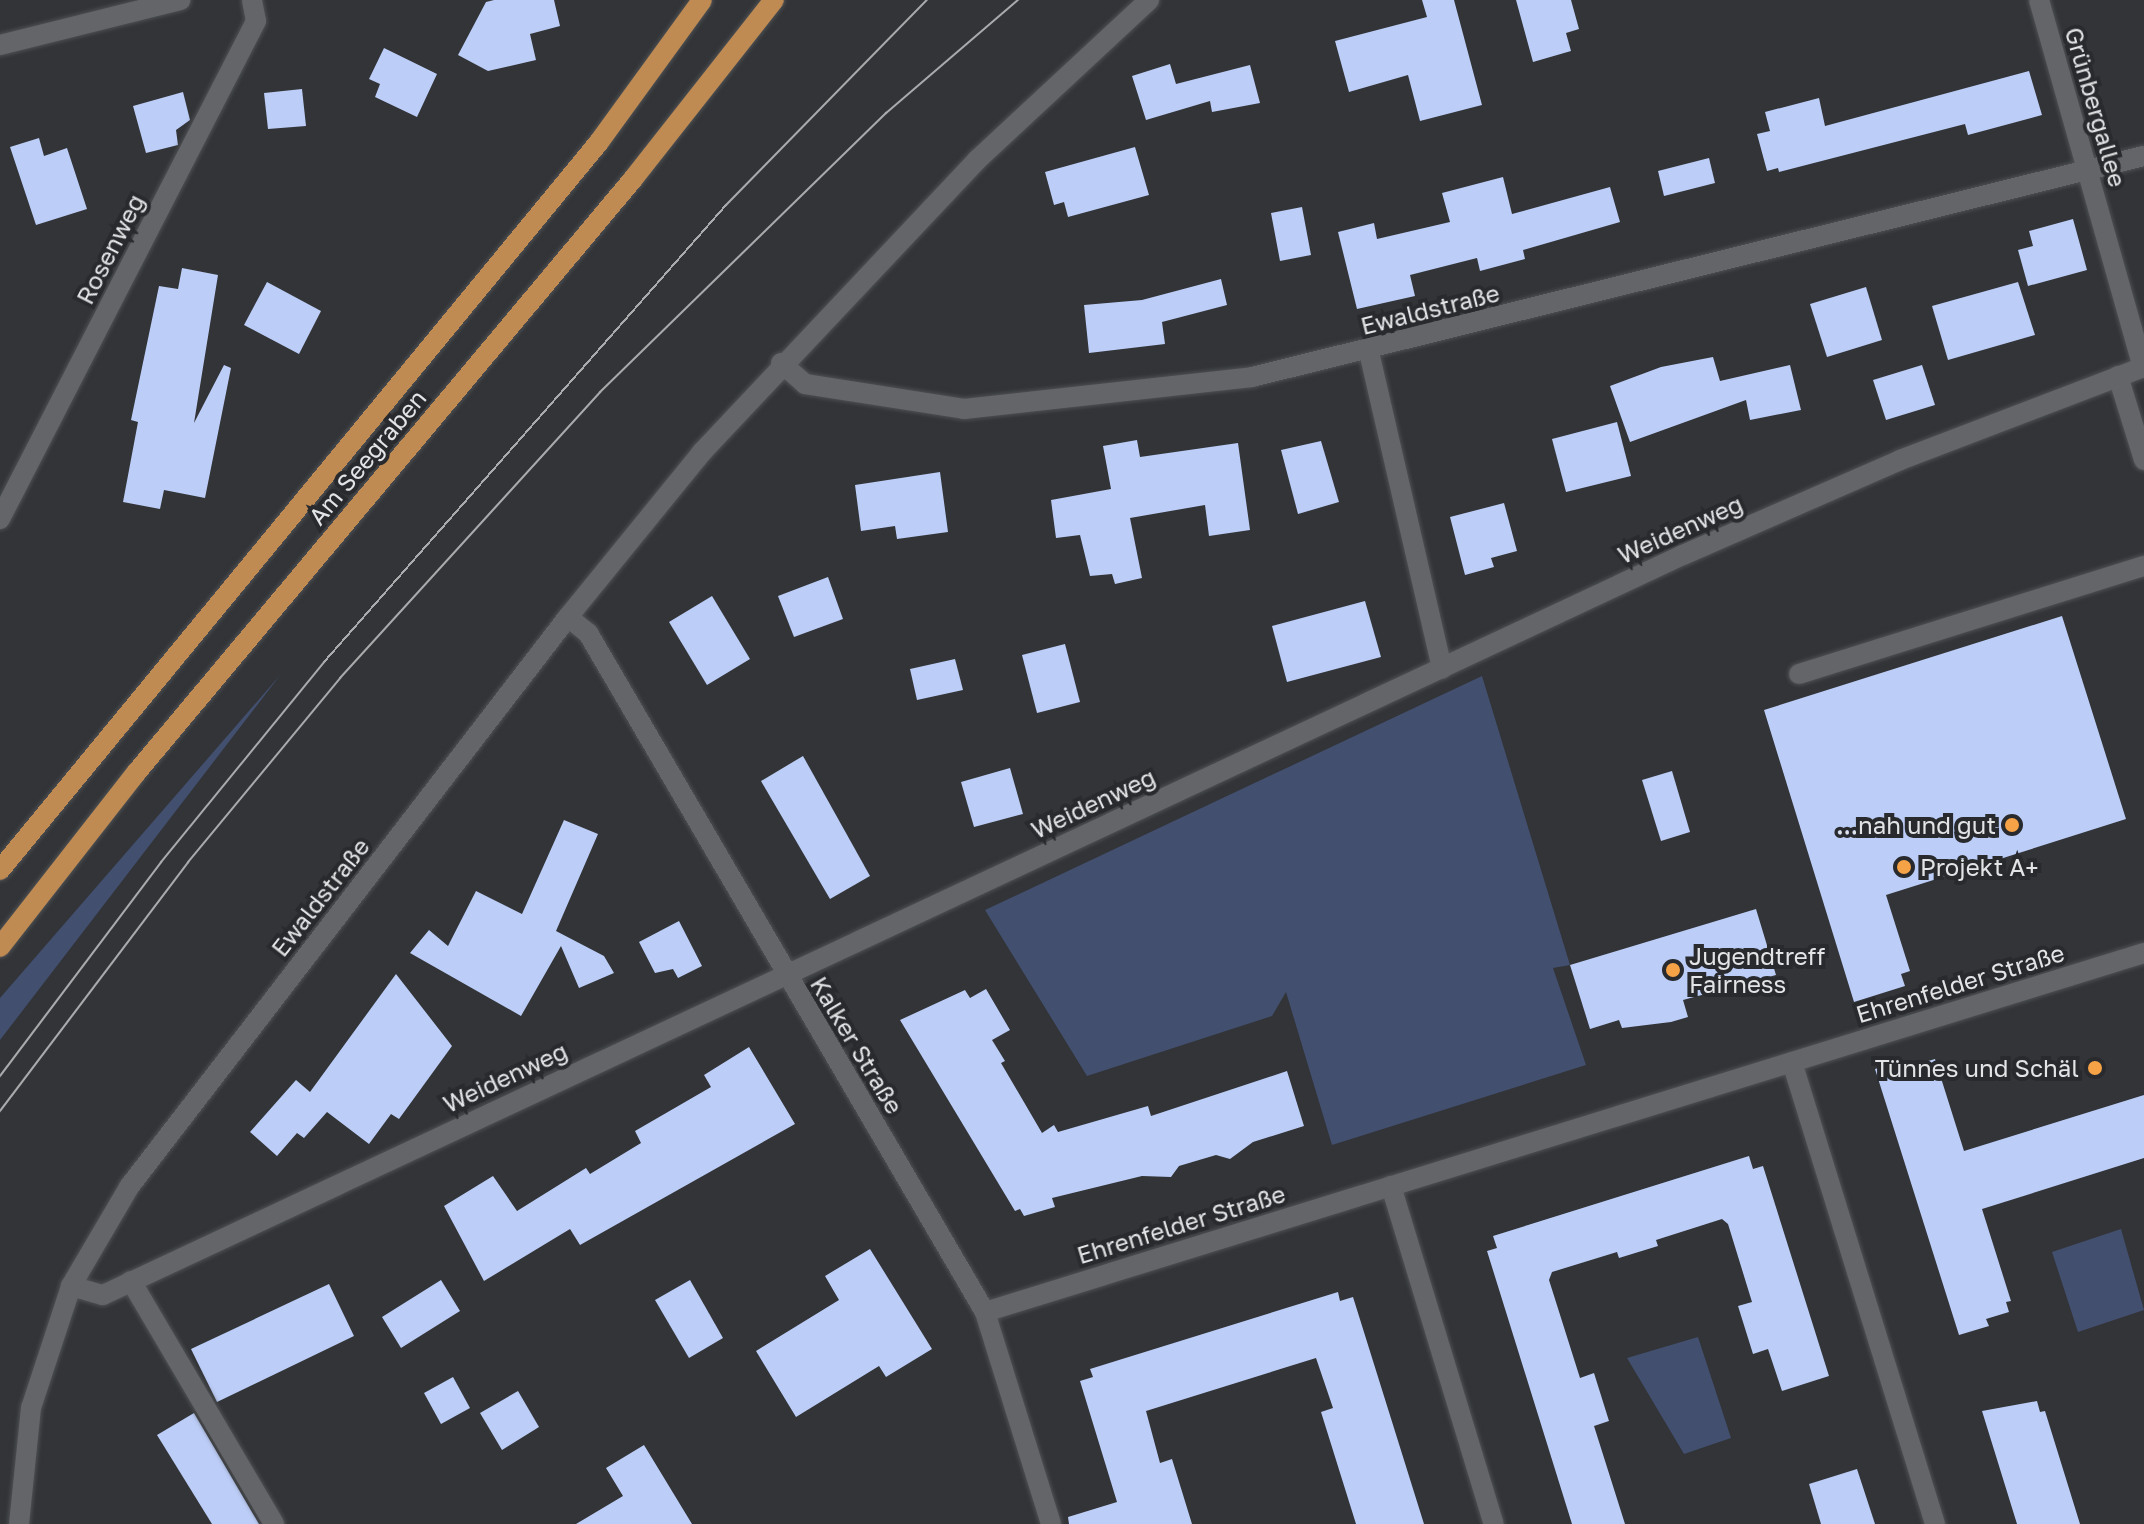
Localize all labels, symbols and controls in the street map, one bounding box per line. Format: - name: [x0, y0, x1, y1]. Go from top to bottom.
- street label: Grünbergallee: [2059, 24, 2133, 190]
- street label: Rosenweg: [70, 189, 150, 309]
- street label: Ewaldstraße: [1358, 278, 1502, 340]
- street label: Am Seegraben: [302, 384, 432, 530]
- street label: Weidenweg: [1613, 489, 1747, 569]
- street label: Weidenweg: [1026, 762, 1160, 844]
- place label: ...nah und gut: [1836, 811, 1996, 839]
- marker: ...nah und gut: [2003, 816, 2021, 834]
- street label: Ewaldstraße: [265, 832, 375, 962]
- place label: Projekt A+: [1920, 853, 2039, 881]
- marker: Projekt A+: [1895, 858, 1913, 876]
- street label: Ehrenfelder Straße: [1852, 938, 2068, 1028]
- place label: Jugendtreff Fairness: [1689, 942, 1825, 998]
- marker: Jugendtreff Fairness: [1664, 961, 1682, 979]
- street label: Kalker Straße: [805, 971, 909, 1119]
- street label: Weidenweg: [438, 1036, 572, 1118]
- place label: Tünnes und Schäl: [1875, 1054, 2079, 1082]
- marker: Tünnes und Schäl: [2086, 1059, 2104, 1077]
- street label: Ehrenfelder Straße: [1073, 1179, 1289, 1269]

